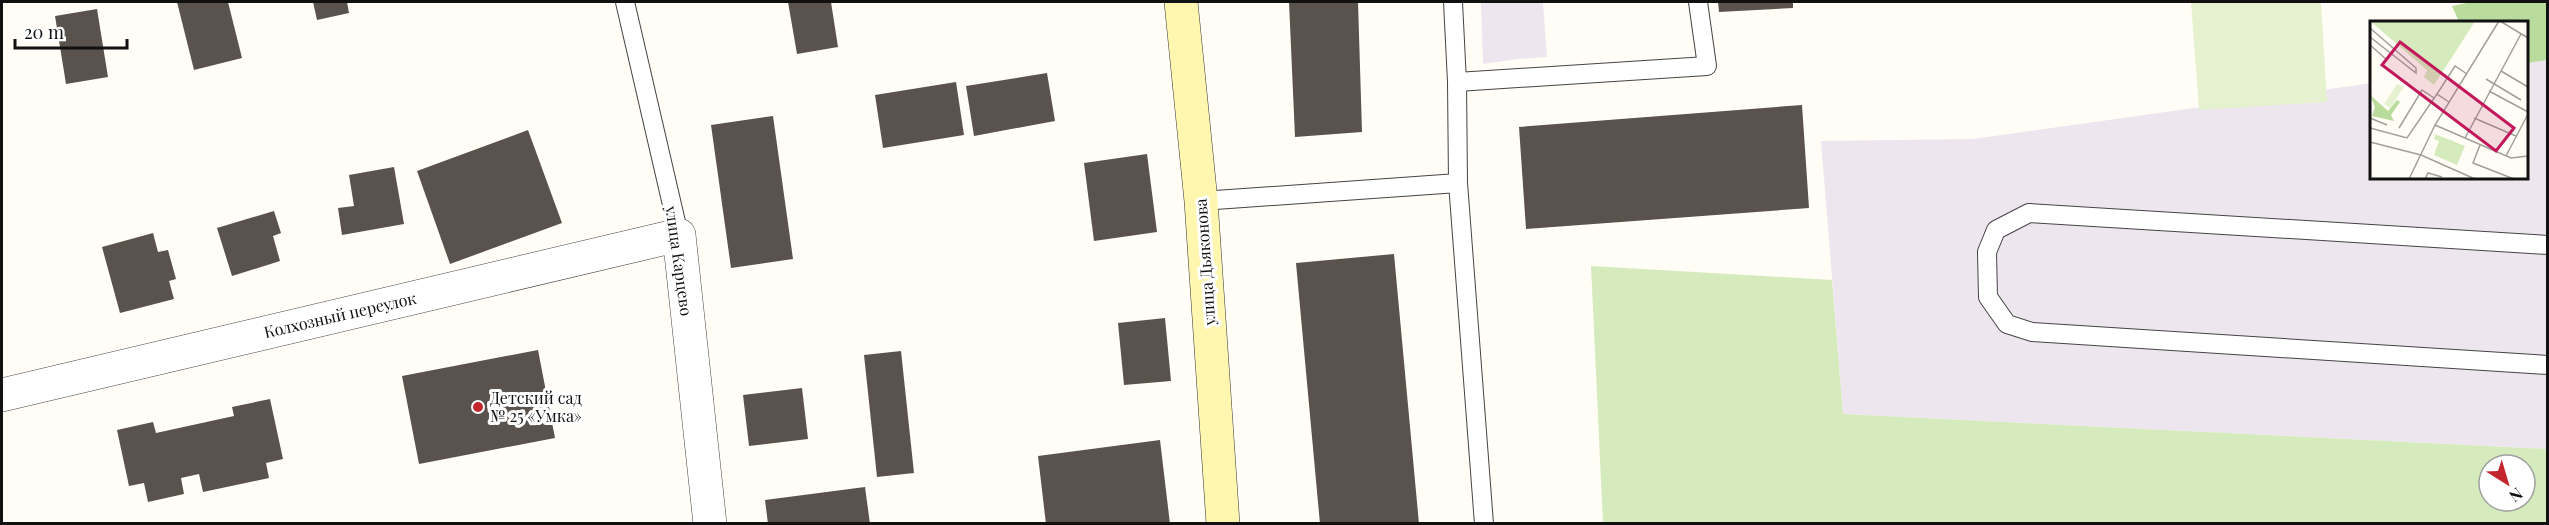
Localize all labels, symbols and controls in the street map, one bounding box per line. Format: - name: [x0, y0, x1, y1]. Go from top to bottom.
- scale bar: [15, 12, 128, 50]
- text: 20 m: [24, 20, 64, 44]
- inset map: [2370, 21, 2528, 178]
- street label: улица Дьяконова: [1190, 198, 1219, 327]
- street label: улица Карцево: [661, 204, 698, 317]
- street label: Колхозный переулок: [262, 287, 418, 342]
- place label: Детский сад № 25 «Умка»: [490, 387, 582, 426]
- marker: Детский сад № 25 «Умка»: [471, 400, 485, 414]
- north arrow: [2477, 453, 2537, 513]
- text: N: [2505, 484, 2527, 508]

